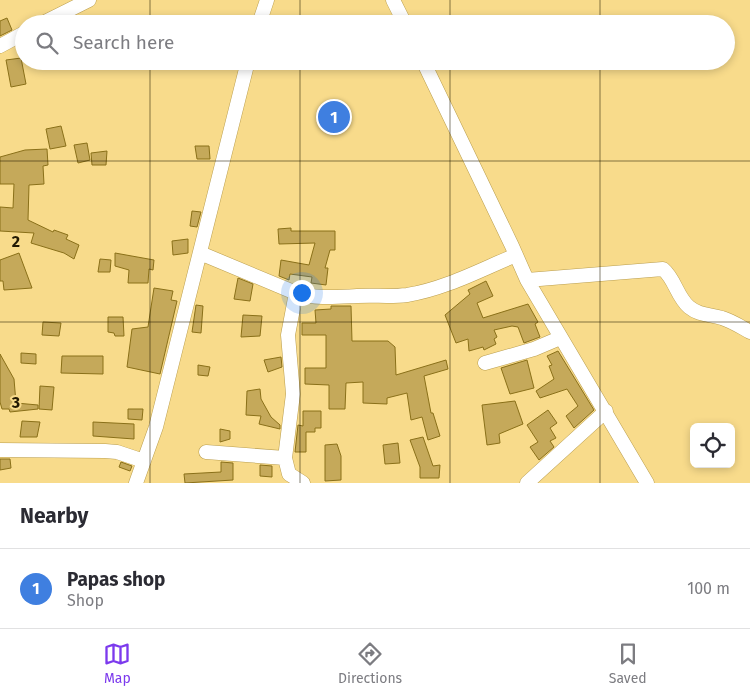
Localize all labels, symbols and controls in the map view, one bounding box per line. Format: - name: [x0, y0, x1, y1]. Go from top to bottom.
- search box: [15, 15, 735, 70]
- icon: search: [33, 29, 61, 57]
- text: Search here: [73, 31, 174, 54]
- pin: 1: [318, 98, 350, 136]
- text: 2: [12, 232, 20, 251]
- your location: [289, 280, 315, 306]
- text: 3: [11, 393, 20, 412]
- map controls: [690, 423, 735, 468]
- button: locate: [690, 423, 735, 468]
- text: Nearby: [20, 503, 88, 529]
- text: Papas shop: [67, 568, 165, 591]
- text: 1: [32, 579, 40, 598]
- text: 100 m: [687, 579, 730, 598]
- text: Shop: [67, 591, 104, 610]
- tab: Map: [103, 640, 131, 687]
- tab: Directions: [338, 640, 402, 687]
- tab: Saved: [609, 640, 647, 687]

